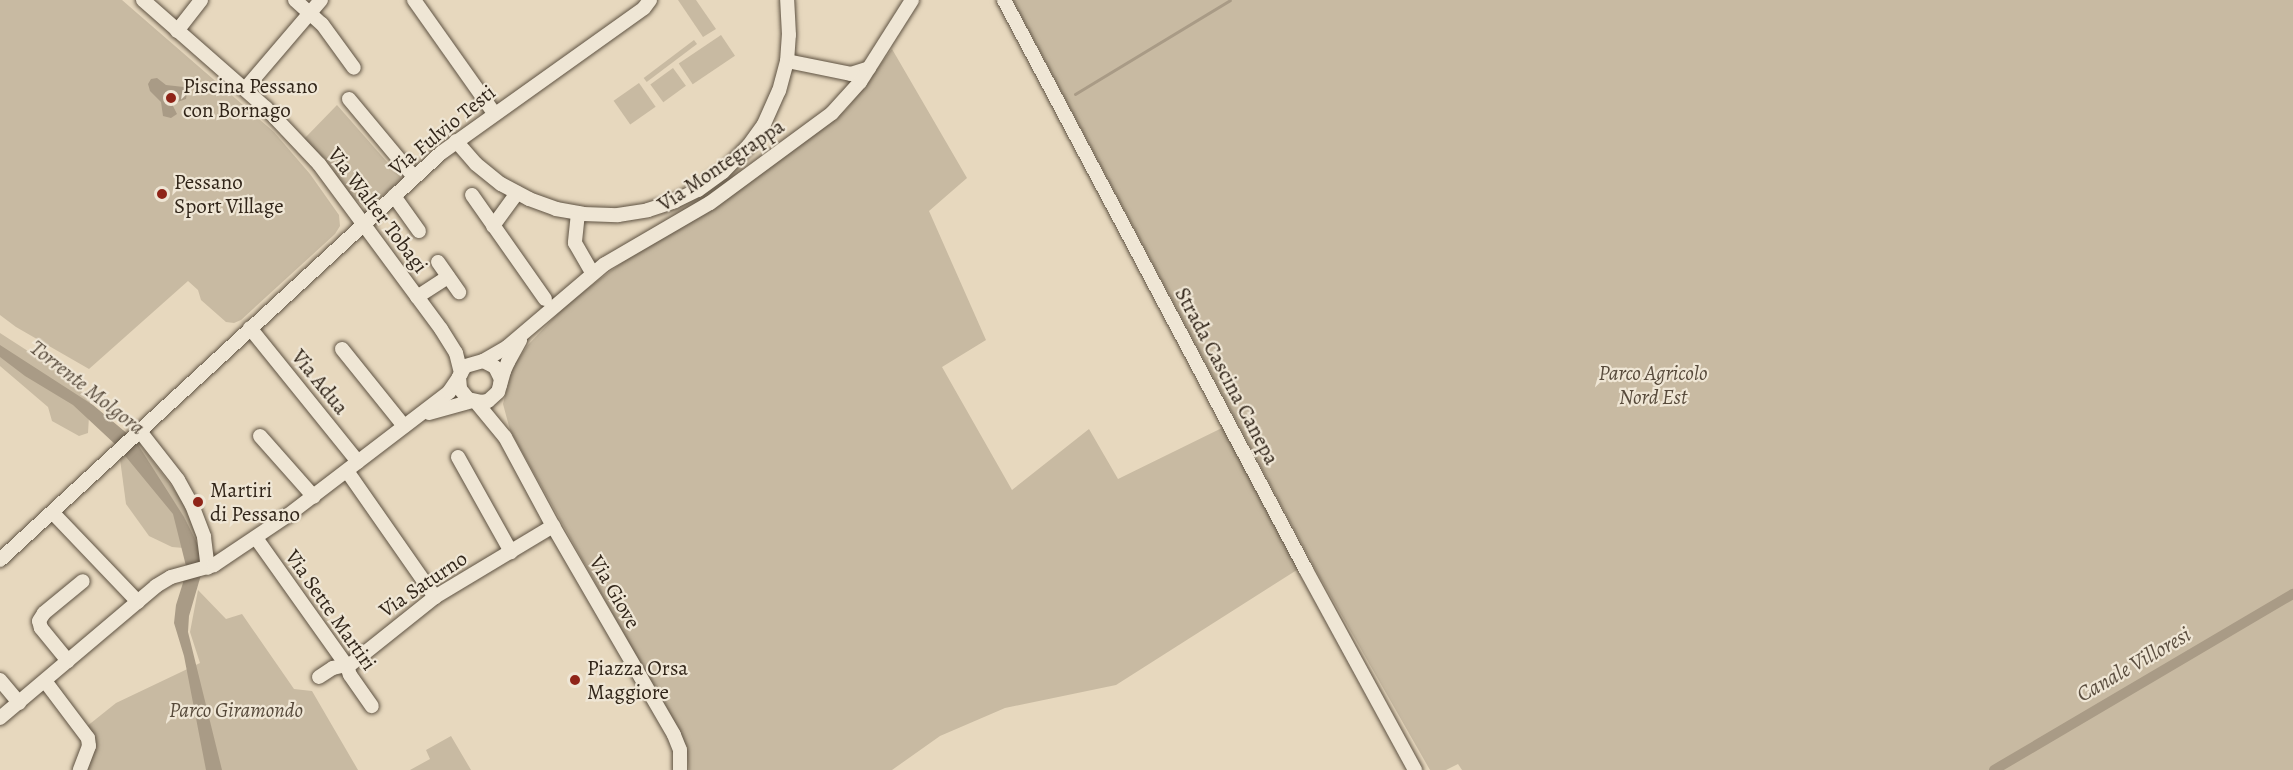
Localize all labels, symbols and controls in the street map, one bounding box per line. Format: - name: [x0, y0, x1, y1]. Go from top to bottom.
- place label: Piscina Pessano con Bornago: [183, 73, 318, 123]
- street label: Via Fulvio Testi: [384, 79, 500, 181]
- marker: Piscina Pessano con Bornago: [164, 91, 178, 105]
- street label: Via Montegrappa: [653, 113, 789, 217]
- street label: Via Walter Tobagi: [323, 142, 433, 278]
- place label: Pessano Sport Village: [174, 169, 284, 219]
- marker: Pessano Sport Village: [155, 187, 169, 201]
- street label: Strada Cascina Canepa: [1170, 283, 1284, 469]
- water label: Torrente Molgora: [24, 335, 150, 441]
- street label: Via Adua: [286, 344, 354, 420]
- park label: Parco Agricolo Nord Est: [1599, 360, 1707, 410]
- place label: Martiri di Pessano: [210, 477, 300, 527]
- marker: Martiri di Pessano: [191, 495, 205, 509]
- street label: Via Sette Martiri: [280, 545, 382, 675]
- street label: Via Saturno: [374, 545, 472, 623]
- street label: Via Giove: [584, 551, 646, 633]
- water label: Canale Villoresi: [2072, 622, 2196, 708]
- place label: Piazza Orsa Maggiore: [587, 655, 688, 705]
- marker: Piazza Orsa Maggiore: [568, 673, 582, 687]
- park label: Parco Giramondo: [169, 697, 303, 723]

